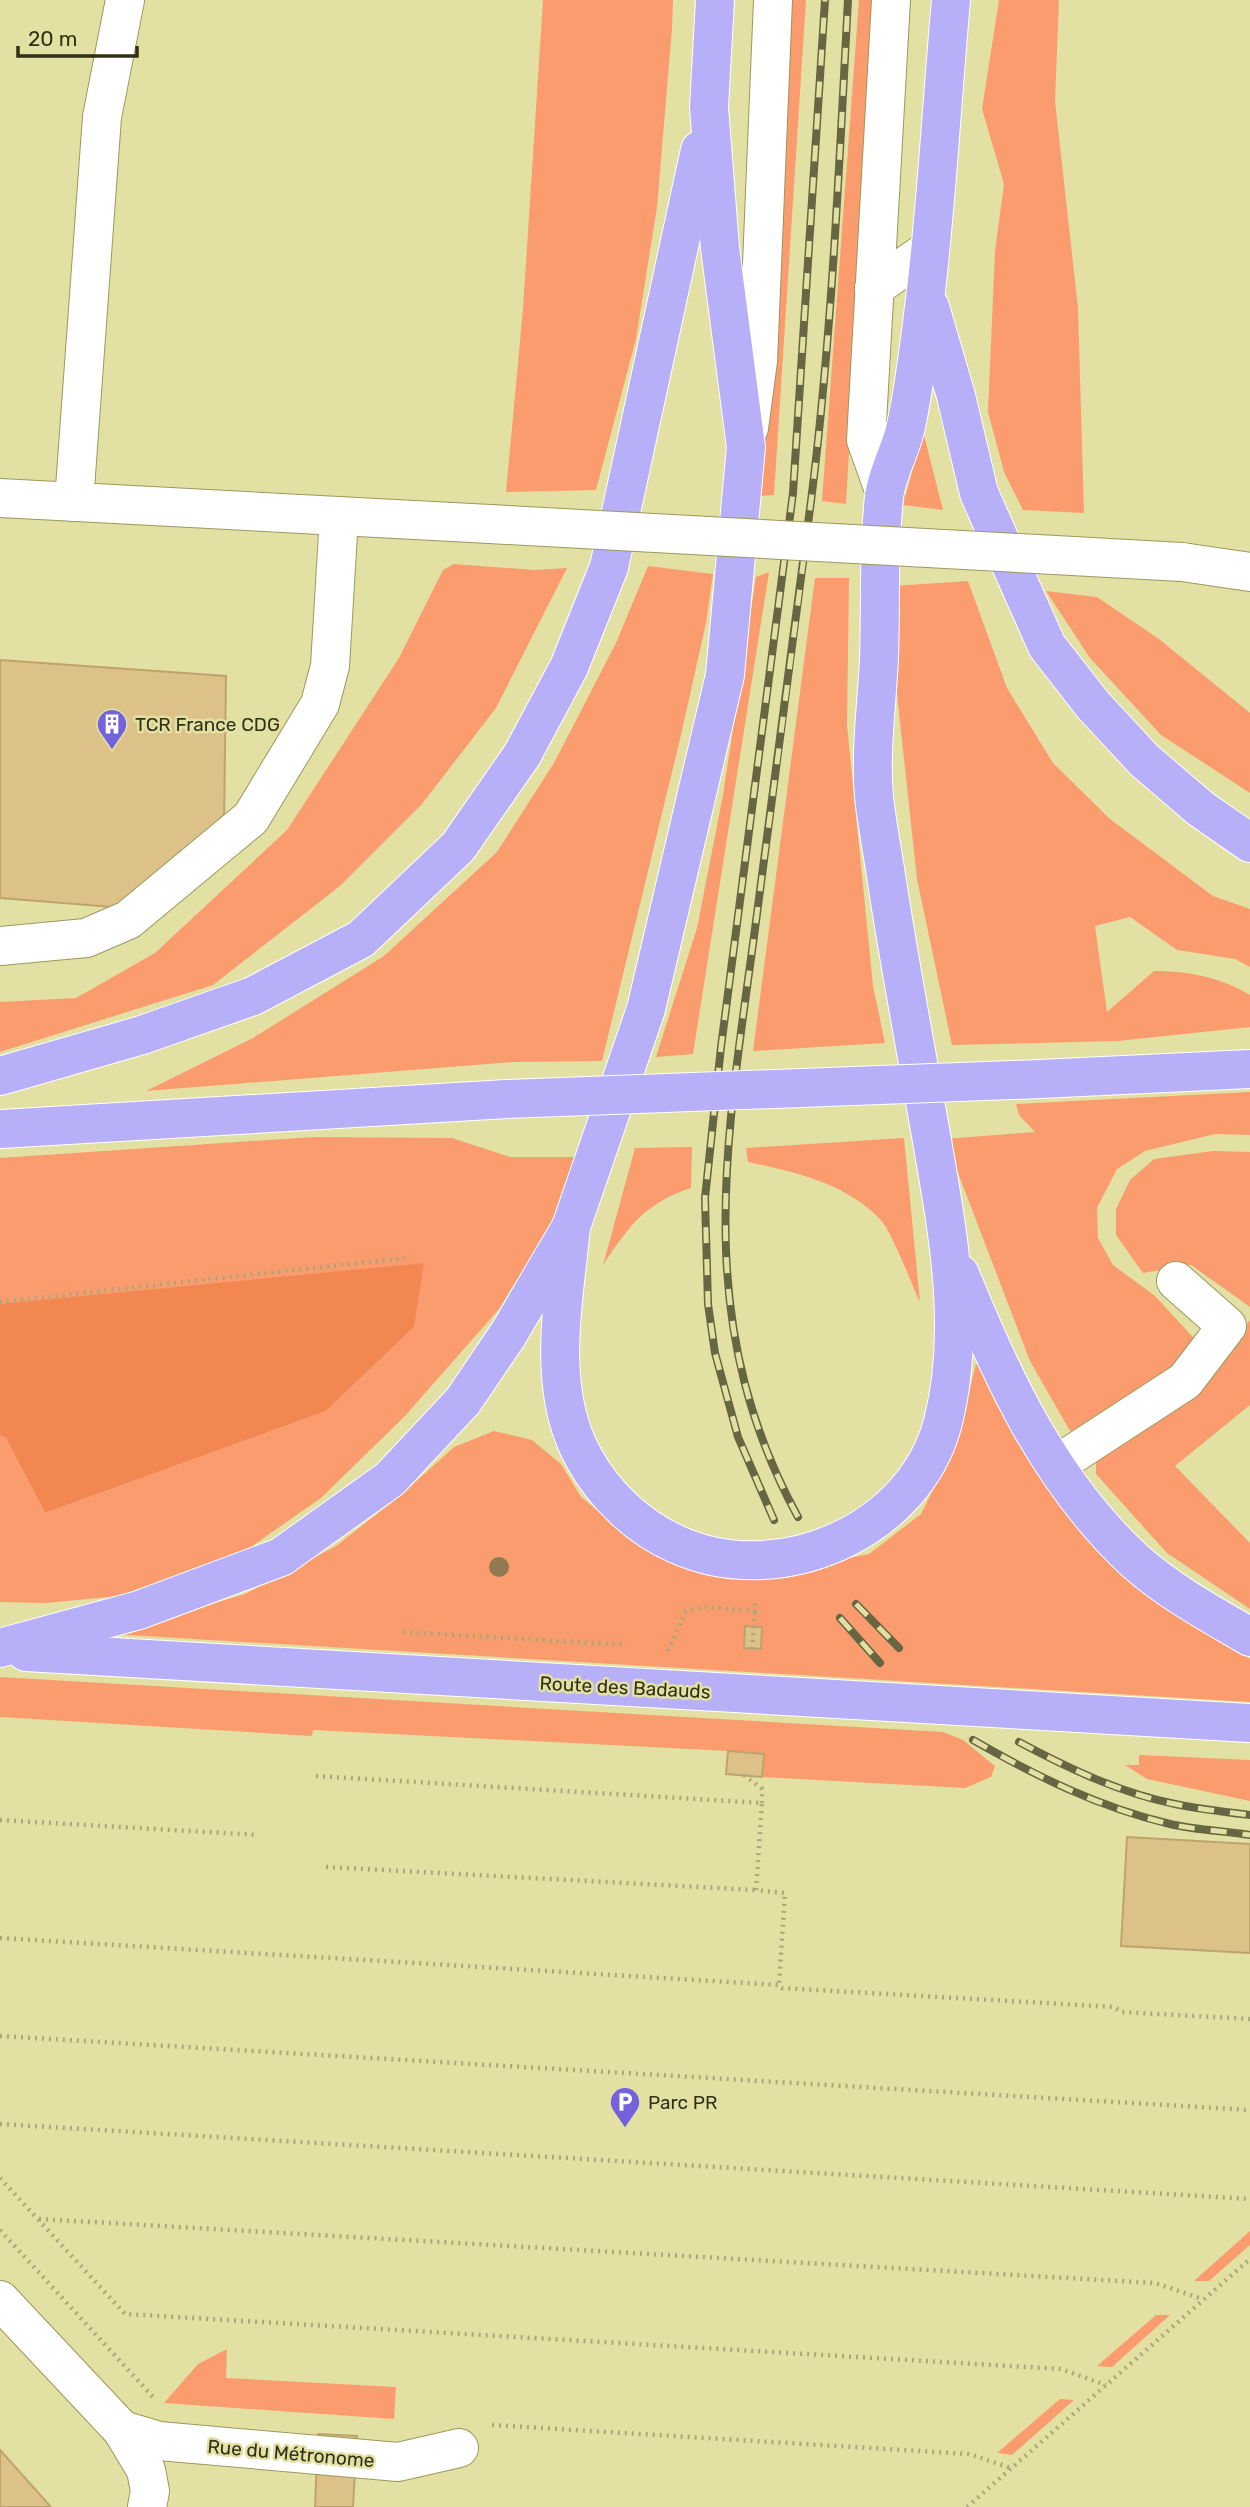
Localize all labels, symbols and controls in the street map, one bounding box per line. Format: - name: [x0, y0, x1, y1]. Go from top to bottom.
- scale bar: [18, 14, 136, 58]
- text: 20 m: [28, 26, 77, 51]
- building icon: TCR France CDG: [95, 707, 129, 751]
- place label: TCR France CDG: [135, 713, 280, 736]
- street label: Route des Badauds: [539, 1672, 711, 1703]
- parking icon: Parc PR: [608, 2085, 642, 2129]
- place label: Parc PR: [648, 2091, 717, 2114]
- street label: Rue du Métronome: [206, 2435, 375, 2472]

